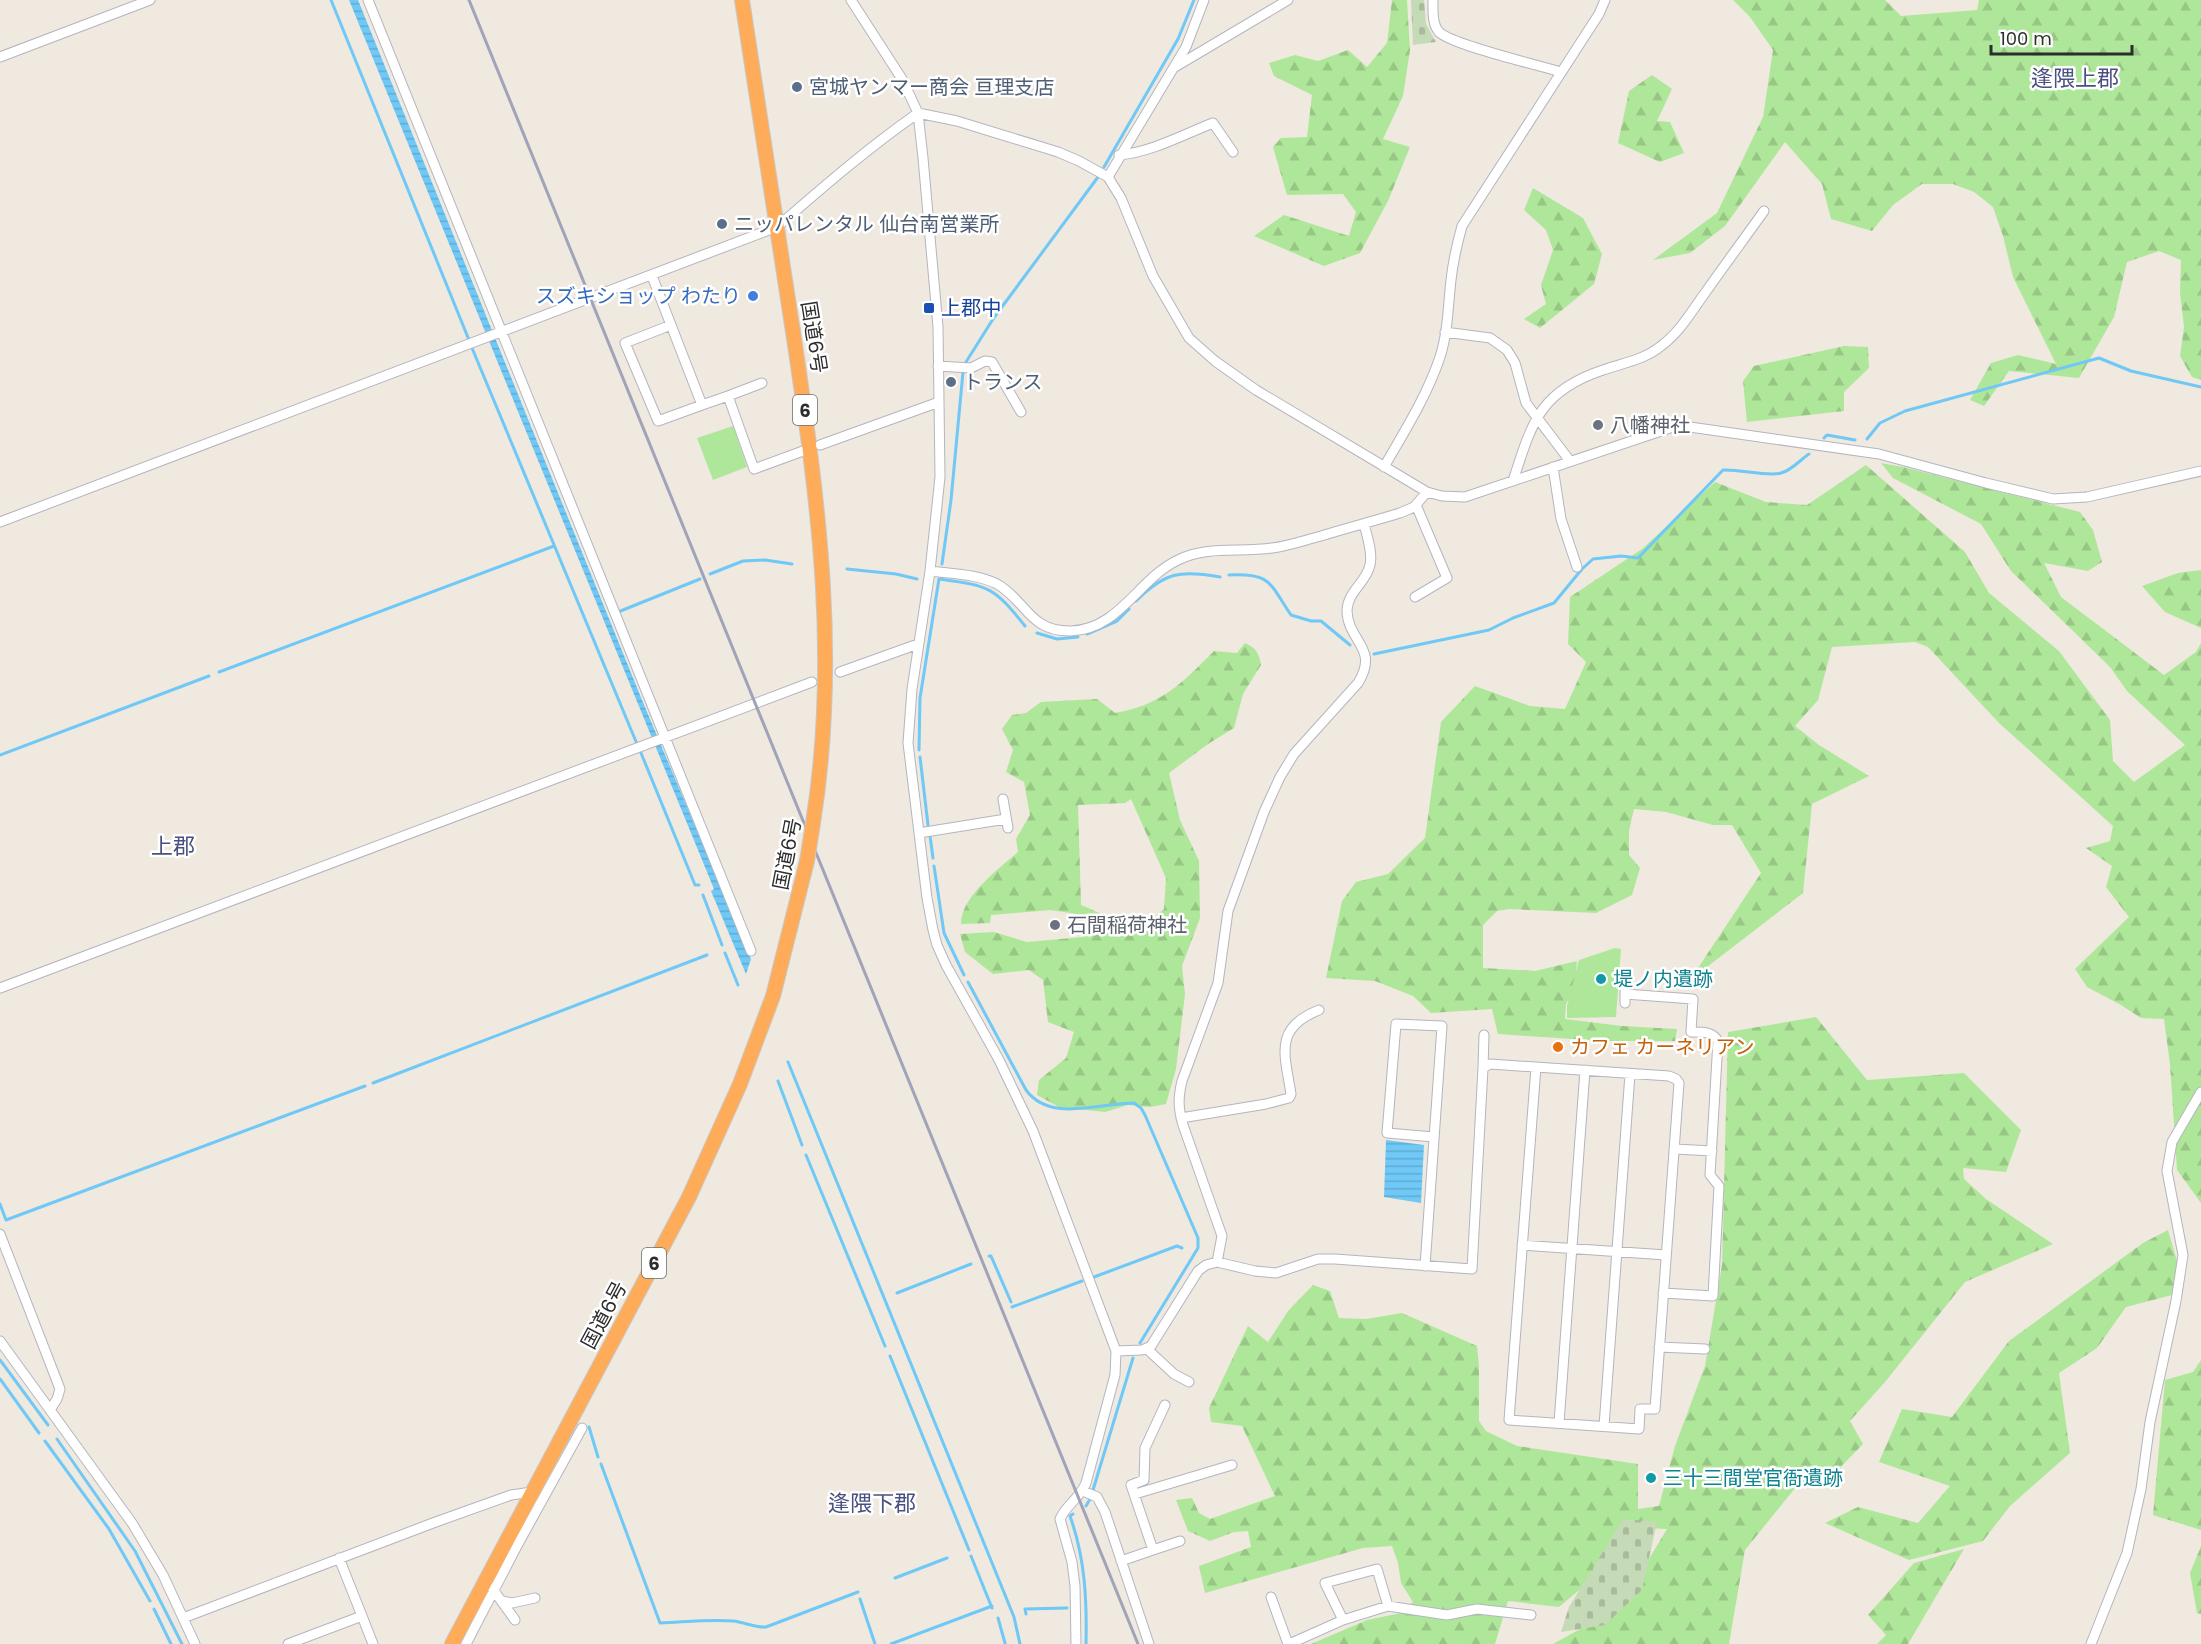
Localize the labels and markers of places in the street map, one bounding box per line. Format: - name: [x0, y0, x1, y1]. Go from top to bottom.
- place label: 宮城ヤンマー商会 亘理支店: [809, 73, 1054, 101]
- marker: 宮城ヤンマー商会 亘理支店: [790, 80, 804, 94]
- place label: ニッパレンタル 仙台南営業所: [734, 210, 999, 238]
- marker: ニッパレンタル 仙台南営業所: [715, 217, 729, 231]
- place label: スズキショップ わたり: [536, 282, 741, 310]
- marker: スズキショップ わたり: [746, 289, 760, 303]
- place label: 上郡中: [941, 294, 1001, 322]
- marker: 上郡中: [922, 301, 936, 315]
- place label: トランス: [963, 368, 1043, 396]
- marker: トランス: [944, 375, 958, 389]
- place label: 八幡神社: [1610, 411, 1690, 439]
- marker: 八幡神社: [1591, 418, 1605, 432]
- place label: 石間稲荷神社: [1067, 911, 1187, 939]
- marker: 石間稲荷神社: [1048, 918, 1062, 932]
- place label: 堤ノ内遺跡: [1613, 965, 1713, 993]
- marker: 堤ノ内遺跡: [1594, 972, 1608, 986]
- place label: カフェ カーネリアン: [1570, 1033, 1755, 1061]
- marker: カフェ カーネリアン: [1551, 1040, 1565, 1054]
- place label: 三十三間堂官衙遺跡: [1663, 1464, 1843, 1492]
- marker: 三十三間堂官衙遺跡: [1644, 1471, 1658, 1485]

